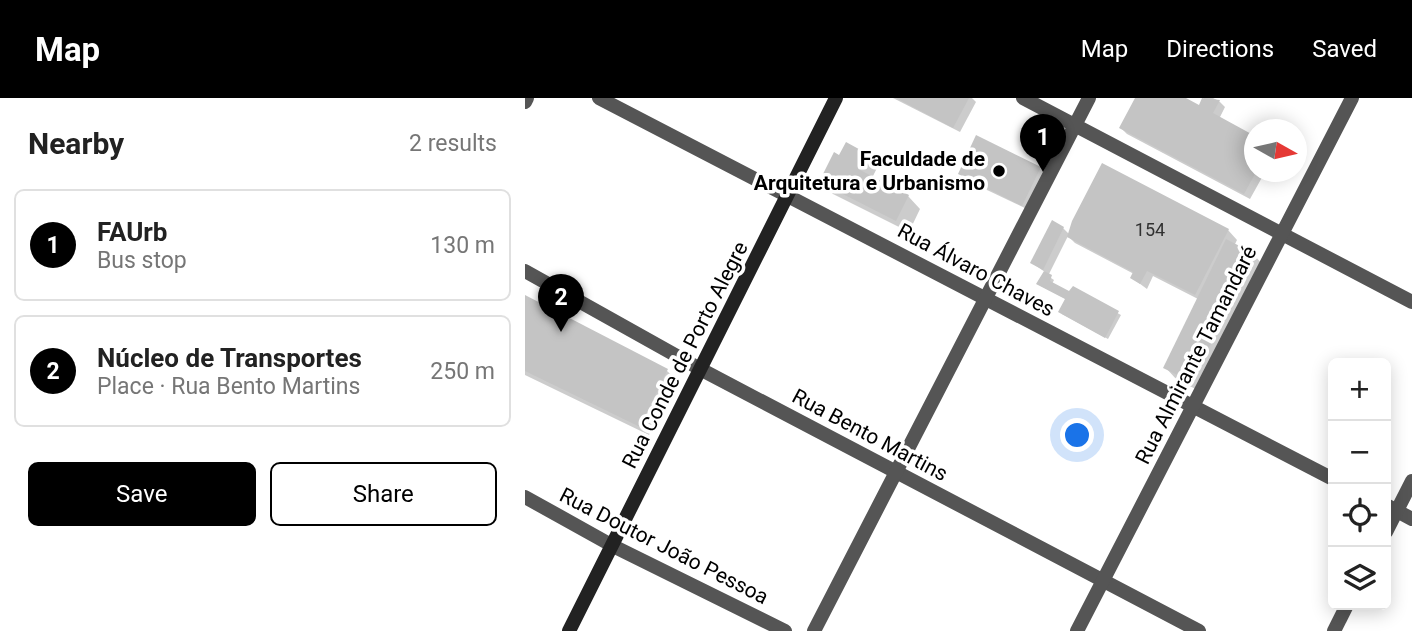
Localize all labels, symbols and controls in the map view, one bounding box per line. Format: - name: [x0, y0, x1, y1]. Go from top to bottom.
- text: Map: [35, 30, 100, 69]
- text: Map: [1081, 35, 1128, 63]
- text: Directions: [1166, 35, 1274, 63]
- text: Saved: [1312, 35, 1377, 63]
- pin: 1: [1020, 114, 1066, 172]
- north arrow: [1244, 119, 1307, 182]
- text: Nearby: [28, 126, 124, 161]
- text: 2 results: [409, 130, 497, 157]
- place label: Faculdade de Arquitetura e Urbanismo: [754, 147, 985, 195]
- marker: Faculdade de Arquitetura e Urbanismo: [991, 163, 1007, 179]
- text: FAUrb: [97, 217, 167, 247]
- street label: Rua Álvaro Chaves: [894, 219, 1058, 321]
- house number: 154: [1135, 219, 1165, 240]
- text: 1: [46, 232, 60, 259]
- text: 130 m: [430, 232, 495, 259]
- street label: Rua Conde de Porto Alegre: [617, 238, 753, 472]
- street label: Rua Almirante Tamandaré: [1130, 242, 1262, 468]
- text: Bus stop: [97, 247, 187, 274]
- pin: 2: [538, 274, 584, 332]
- text: Núcleo de Transportes: [97, 343, 362, 373]
- text: 2: [46, 358, 60, 385]
- text: 250 m: [430, 358, 495, 385]
- map controls: [1328, 358, 1391, 610]
- button: +: [1328, 358, 1391, 421]
- text: Place · Rua Bento Martins: [97, 373, 360, 400]
- street label: Rua Bento Martins: [788, 384, 952, 486]
- your location: [1060, 418, 1094, 452]
- button: −: [1328, 421, 1391, 484]
- button: Save: [28, 462, 256, 526]
- button: Share: [270, 462, 497, 526]
- street label: Rua Doutor João Pessoa: [556, 483, 772, 609]
- button: locate: [1328, 484, 1391, 547]
- button: layers: [1328, 547, 1391, 610]

